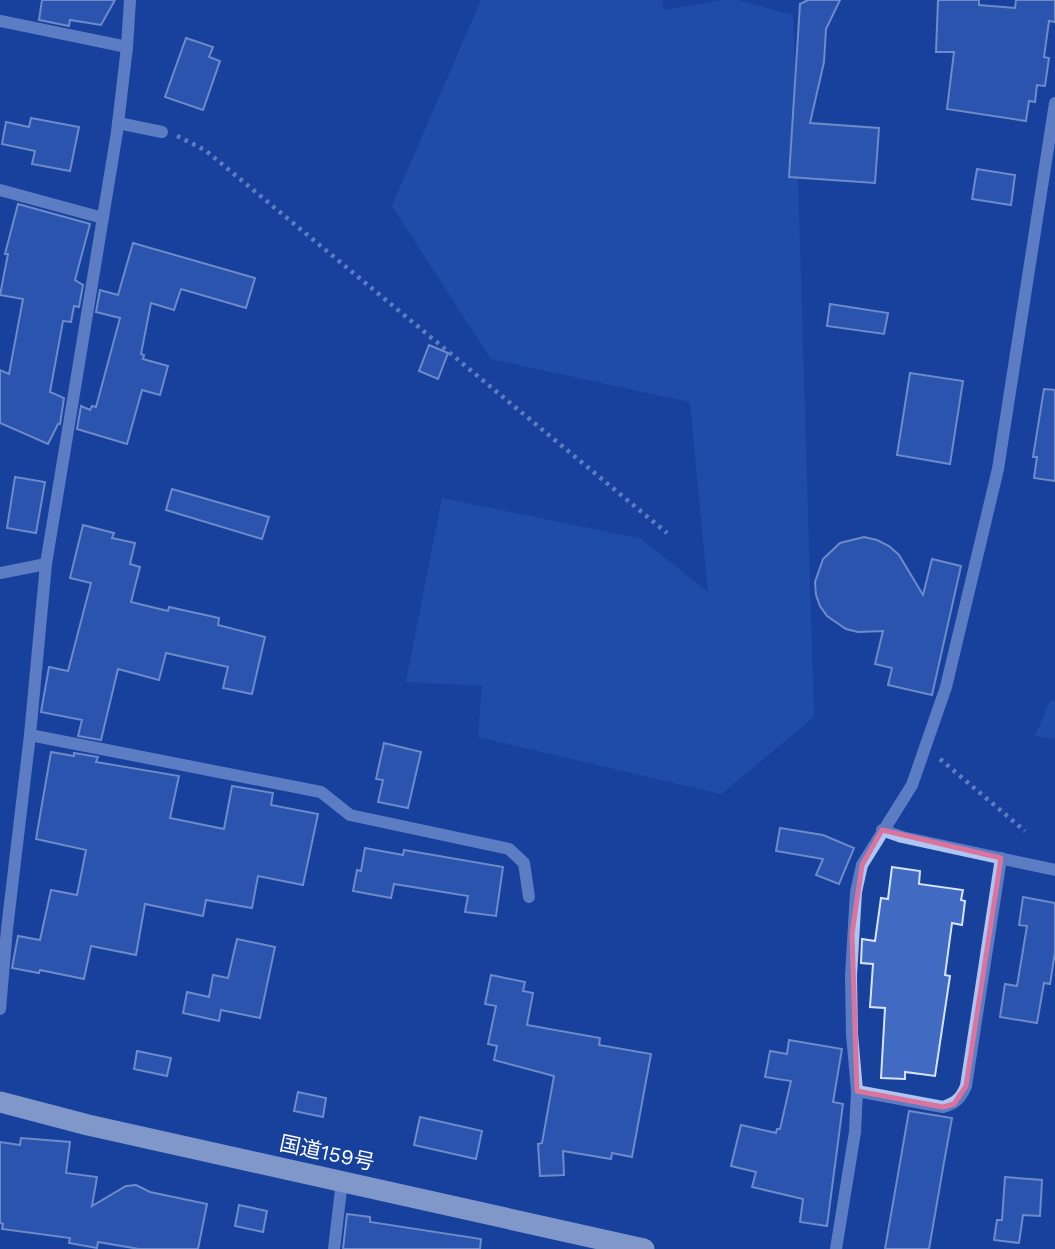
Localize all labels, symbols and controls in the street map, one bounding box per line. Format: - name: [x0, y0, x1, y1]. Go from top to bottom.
- street label: 国道159号: [277, 1130, 377, 1175]

